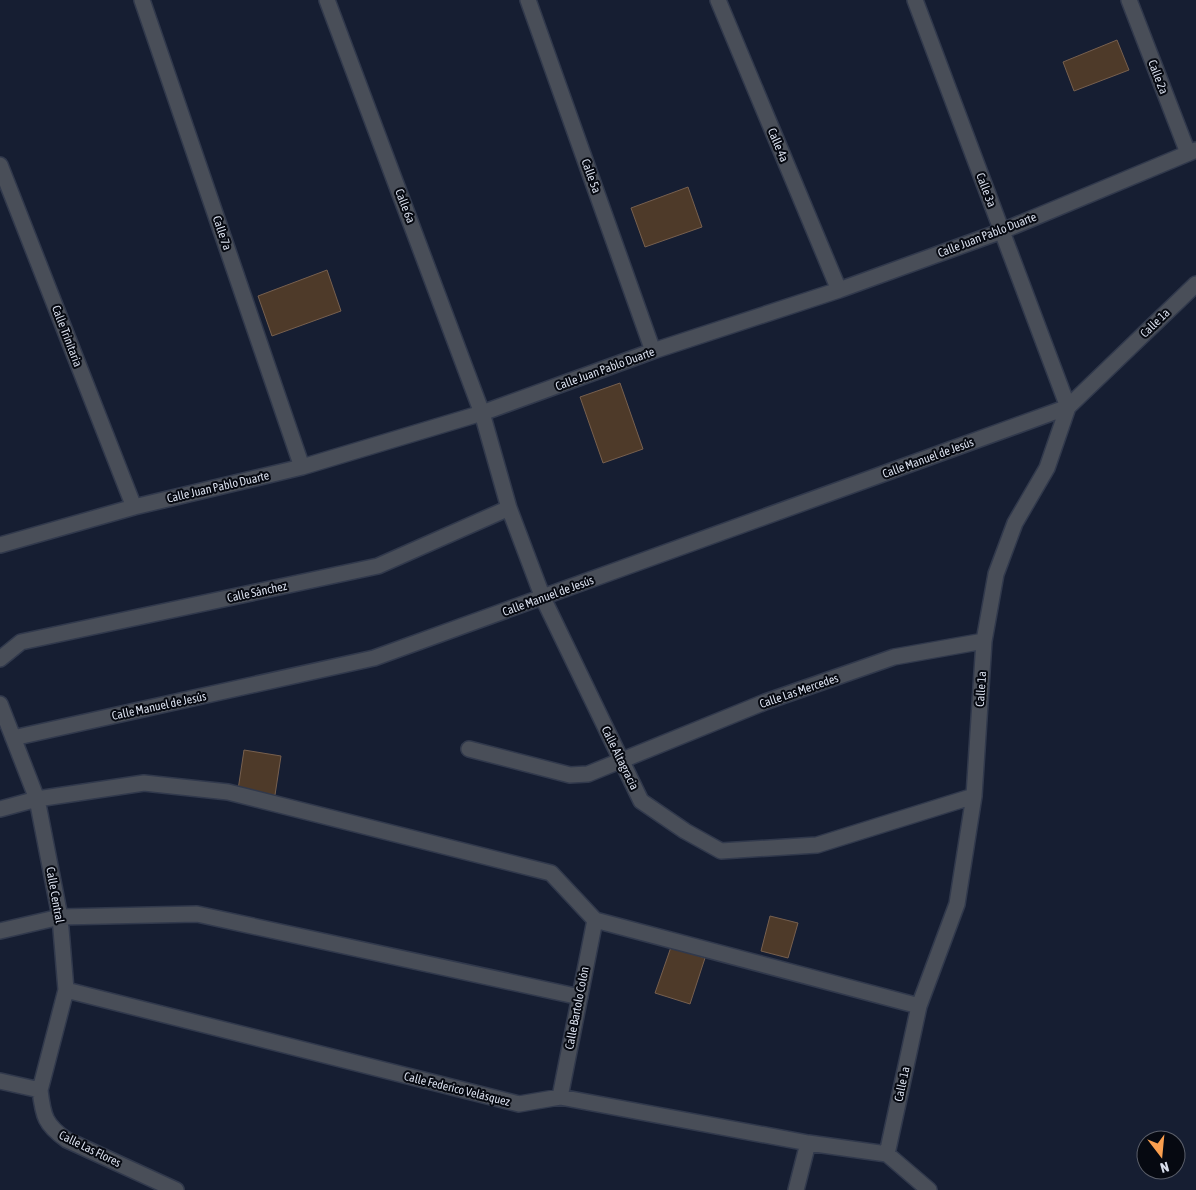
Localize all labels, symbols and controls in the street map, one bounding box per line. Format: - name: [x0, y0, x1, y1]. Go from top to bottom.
- street label: Calle 2a: [1145, 58, 1171, 96]
- street label: Calle 4a: [765, 126, 791, 164]
- street label: Calle 5a: [578, 157, 604, 195]
- street label: Calle 3a: [973, 171, 999, 209]
- street label: Calle 6a: [392, 187, 418, 225]
- street label: Calle Juan Pablo Duarte: [936, 210, 1038, 260]
- street label: Calle 7a: [210, 214, 234, 252]
- street label: Calle Trinitaria: [49, 303, 85, 369]
- street label: Calle 1a: [1137, 306, 1173, 340]
- street label: Calle Juan Pablo Duarte: [553, 345, 657, 393]
- street label: Calle Manuel de Jesús: [880, 435, 976, 481]
- street label: Calle Juan Pablo Duarte: [165, 468, 271, 506]
- street label: Calle Manuel de Jesús: [500, 573, 596, 619]
- street label: Calle Sánchez: [226, 579, 289, 605]
- street label: Calle Las Mercedes: [758, 671, 840, 711]
- street label: Calle 1a: [973, 671, 989, 707]
- street label: Calle Manuel de Jesús: [111, 689, 207, 723]
- street label: Calle Altagracia: [599, 724, 641, 792]
- street label: Calle Central: [43, 866, 67, 925]
- street label: Calle Bartolo Colón: [562, 965, 592, 1051]
- street label: Calle 1a: [891, 1065, 913, 1103]
- street label: Calle Federico Velásquez: [403, 1069, 512, 1109]
- street label: Calle Las Flores: [57, 1128, 123, 1170]
- north arrow: [1136, 1130, 1186, 1180]
- text: N: [1158, 1159, 1171, 1176]

